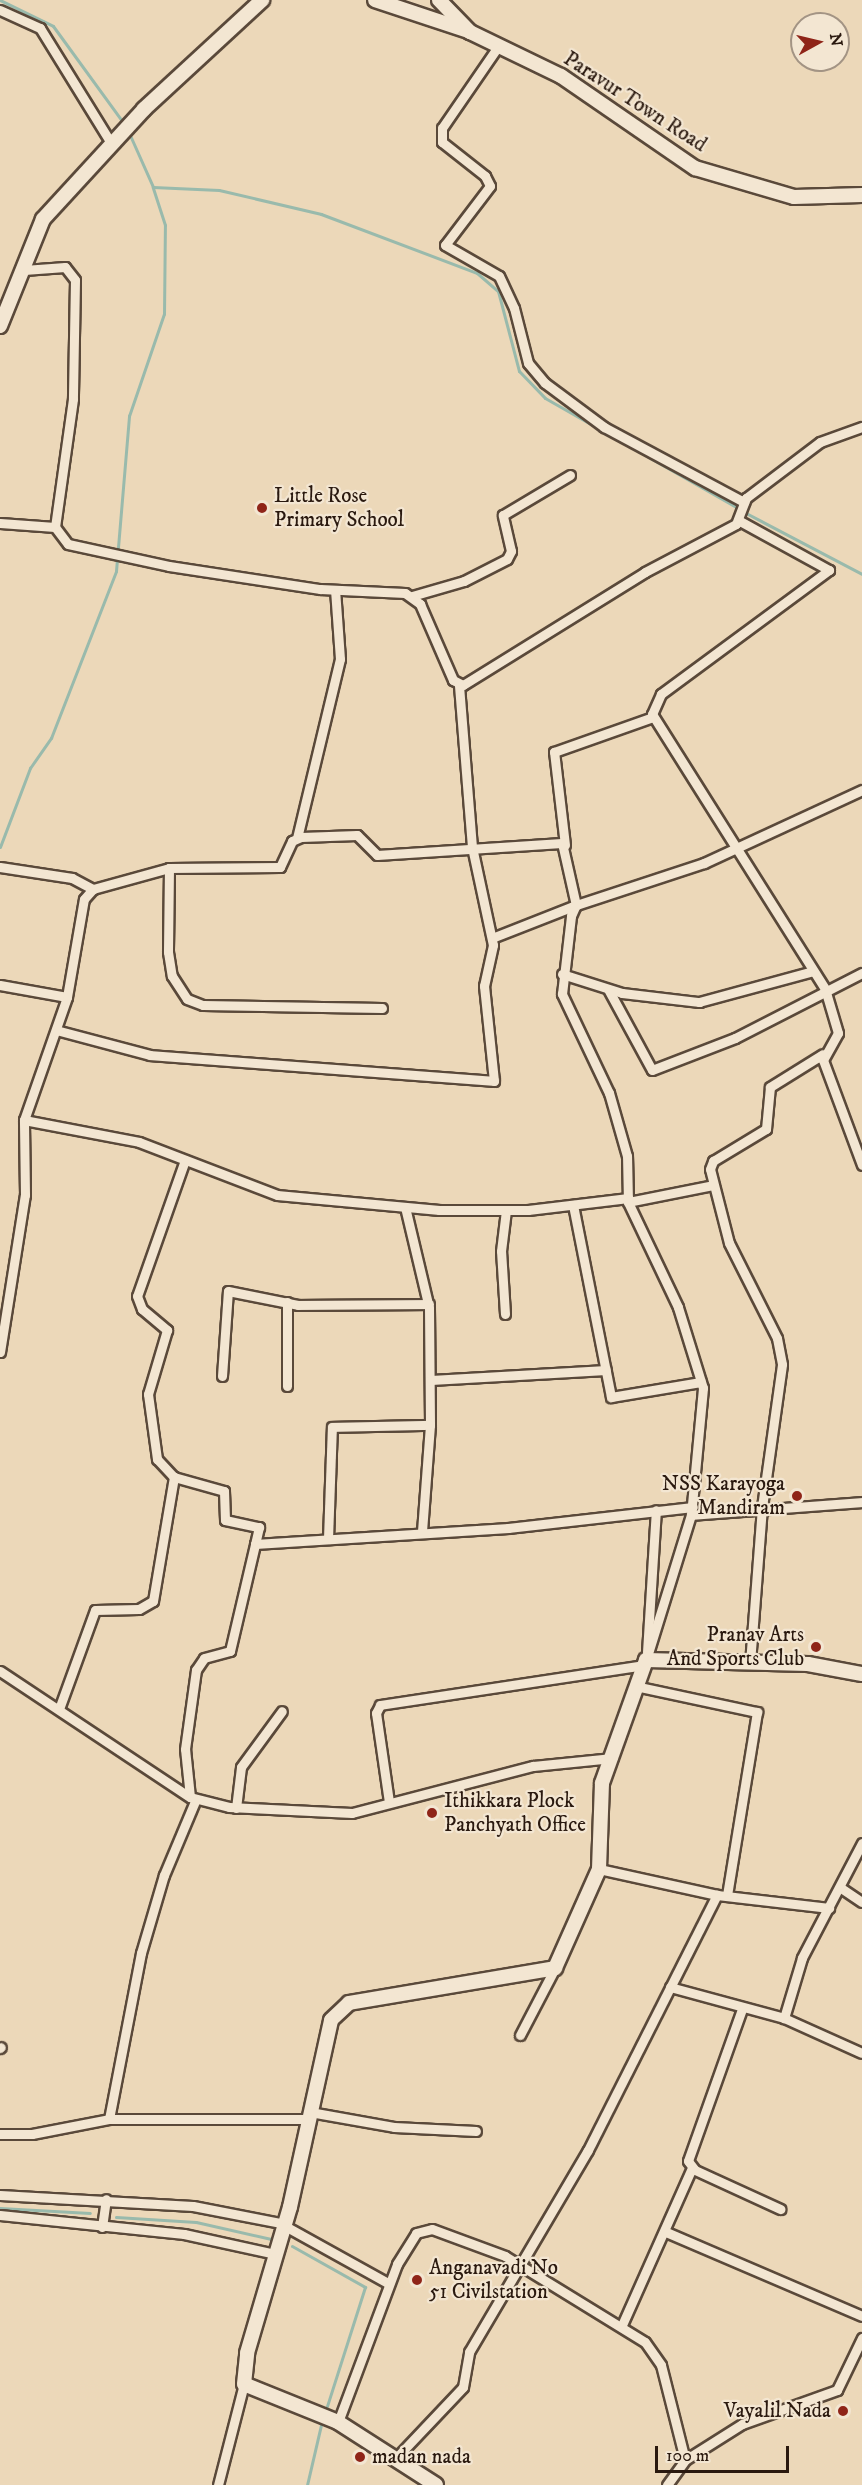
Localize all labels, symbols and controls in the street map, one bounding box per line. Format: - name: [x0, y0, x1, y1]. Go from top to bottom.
- north arrow: [790, 12, 850, 72]
- text: N: [825, 32, 847, 48]
- street label: Paravur Town Road: [559, 46, 711, 158]
- place label: Little Rose Primary School: [274, 483, 404, 533]
- marker: Little Rose Primary School: [255, 501, 269, 515]
- place label: NSS Karayoga Mandiram: [662, 1471, 785, 1521]
- marker: NSS Karayoga Mandiram: [790, 1489, 804, 1503]
- place label: Pranav Arts And Sports Club: [667, 1622, 804, 1672]
- marker: Pranav Arts And Sports Club: [809, 1640, 823, 1654]
- place label: Ithikkara Plock Panchyath Office: [444, 1788, 586, 1838]
- marker: Ithikkara Plock Panchyath Office: [425, 1806, 439, 1820]
- place label: Anganavadi No 51 Civilstation: [429, 2255, 558, 2305]
- marker: Anganavadi No 51 Civilstation: [410, 2273, 424, 2287]
- place label: Vayalil Nada: [724, 2398, 831, 2424]
- marker: Vayalil Nada: [836, 2404, 850, 2418]
- scale bar: [658, 2434, 792, 2472]
- place label: madan nada: [372, 2444, 471, 2470]
- text: 100 m: [666, 2445, 709, 2467]
- marker: madan nada: [353, 2450, 367, 2464]

